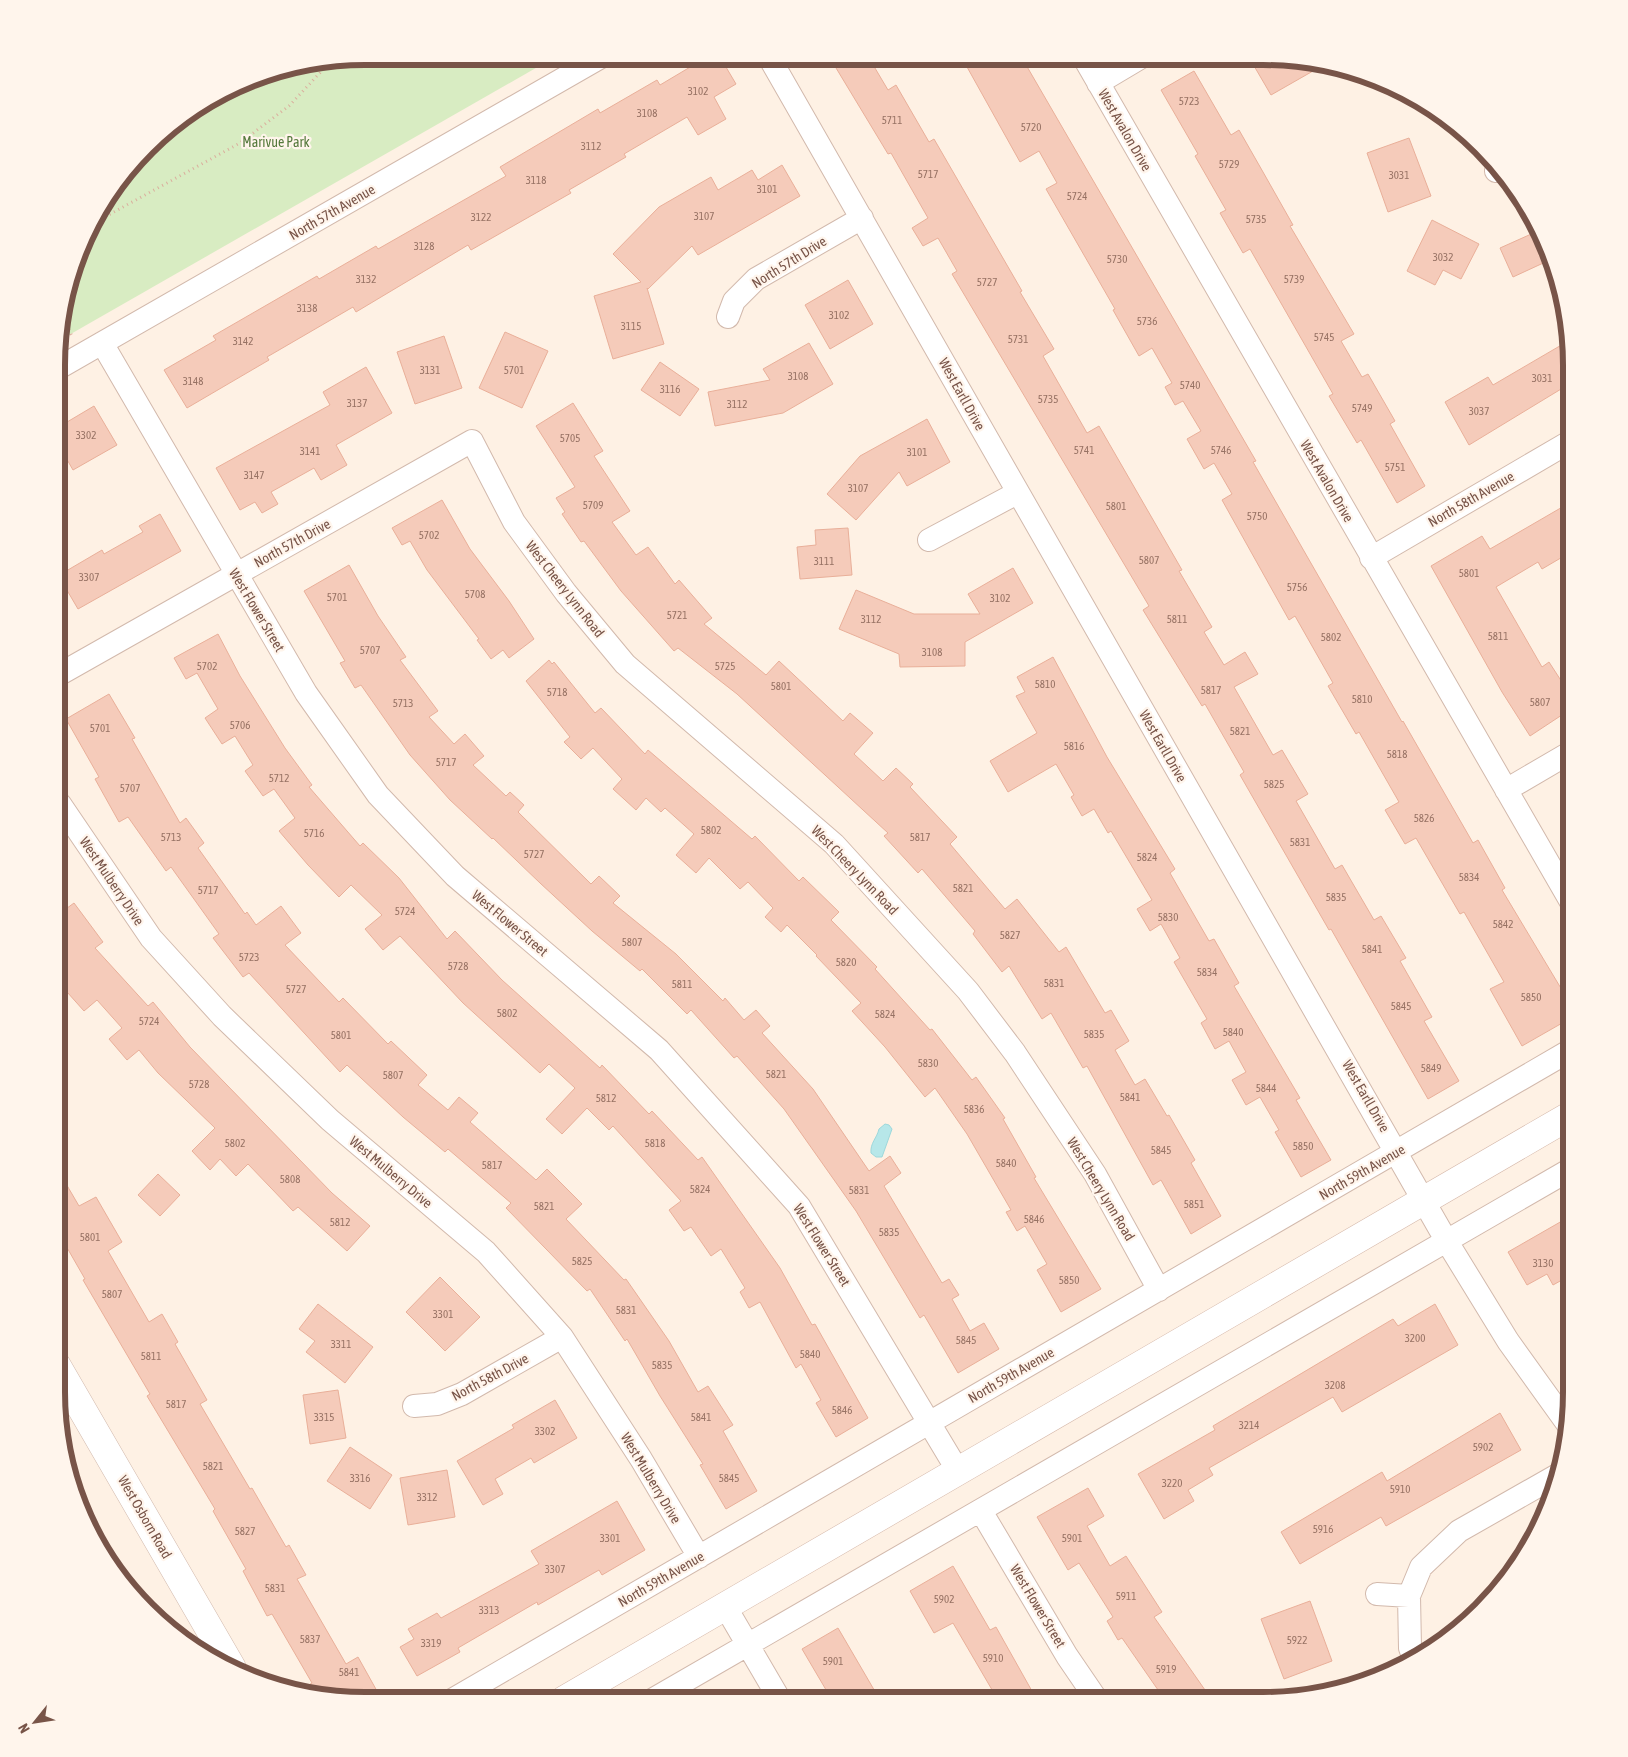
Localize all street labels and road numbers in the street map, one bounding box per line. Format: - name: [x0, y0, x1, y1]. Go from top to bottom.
- street label: West Avalon Drive: [1095, 86, 1155, 174]
- street label: North 57th Avenue: [286, 181, 378, 243]
- street label: North 57th Drive: [749, 233, 829, 291]
- street label: West Earll Drive: [936, 355, 988, 433]
- street label: West Avalon Drive: [1297, 437, 1357, 525]
- street label: North 58th Avenue: [1425, 468, 1517, 530]
- street label: North 57th Drive: [251, 515, 333, 571]
- street label: West Cheery Lynn Road: [523, 538, 607, 640]
- street label: West Flower Street: [226, 566, 288, 654]
- street label: West Earll Drive: [1136, 707, 1190, 785]
- street label: West Cheery Lynn Road: [808, 822, 902, 918]
- street label: West Mulberry Drive: [77, 834, 147, 928]
- street label: West Flower Street: [469, 887, 551, 959]
- street label: West Earll Drive: [1339, 1057, 1393, 1135]
- street label: West Mulberry Drive: [346, 1133, 436, 1211]
- street label: West Cheery Lynn Road: [1064, 1135, 1138, 1243]
- street label: North 59th Avenue: [1316, 1141, 1408, 1203]
- street label: West Flower Street: [790, 1201, 854, 1289]
- street label: North 59th Avenue: [965, 1344, 1057, 1406]
- street label: North 58th Drive: [449, 1350, 531, 1404]
- street label: West Mulberry Drive: [618, 1430, 684, 1526]
- street label: West Osborn Road: [115, 1473, 175, 1561]
- street label: North 59th Avenue: [615, 1548, 707, 1610]
- street label: West Flower Street: [1007, 1562, 1069, 1650]

